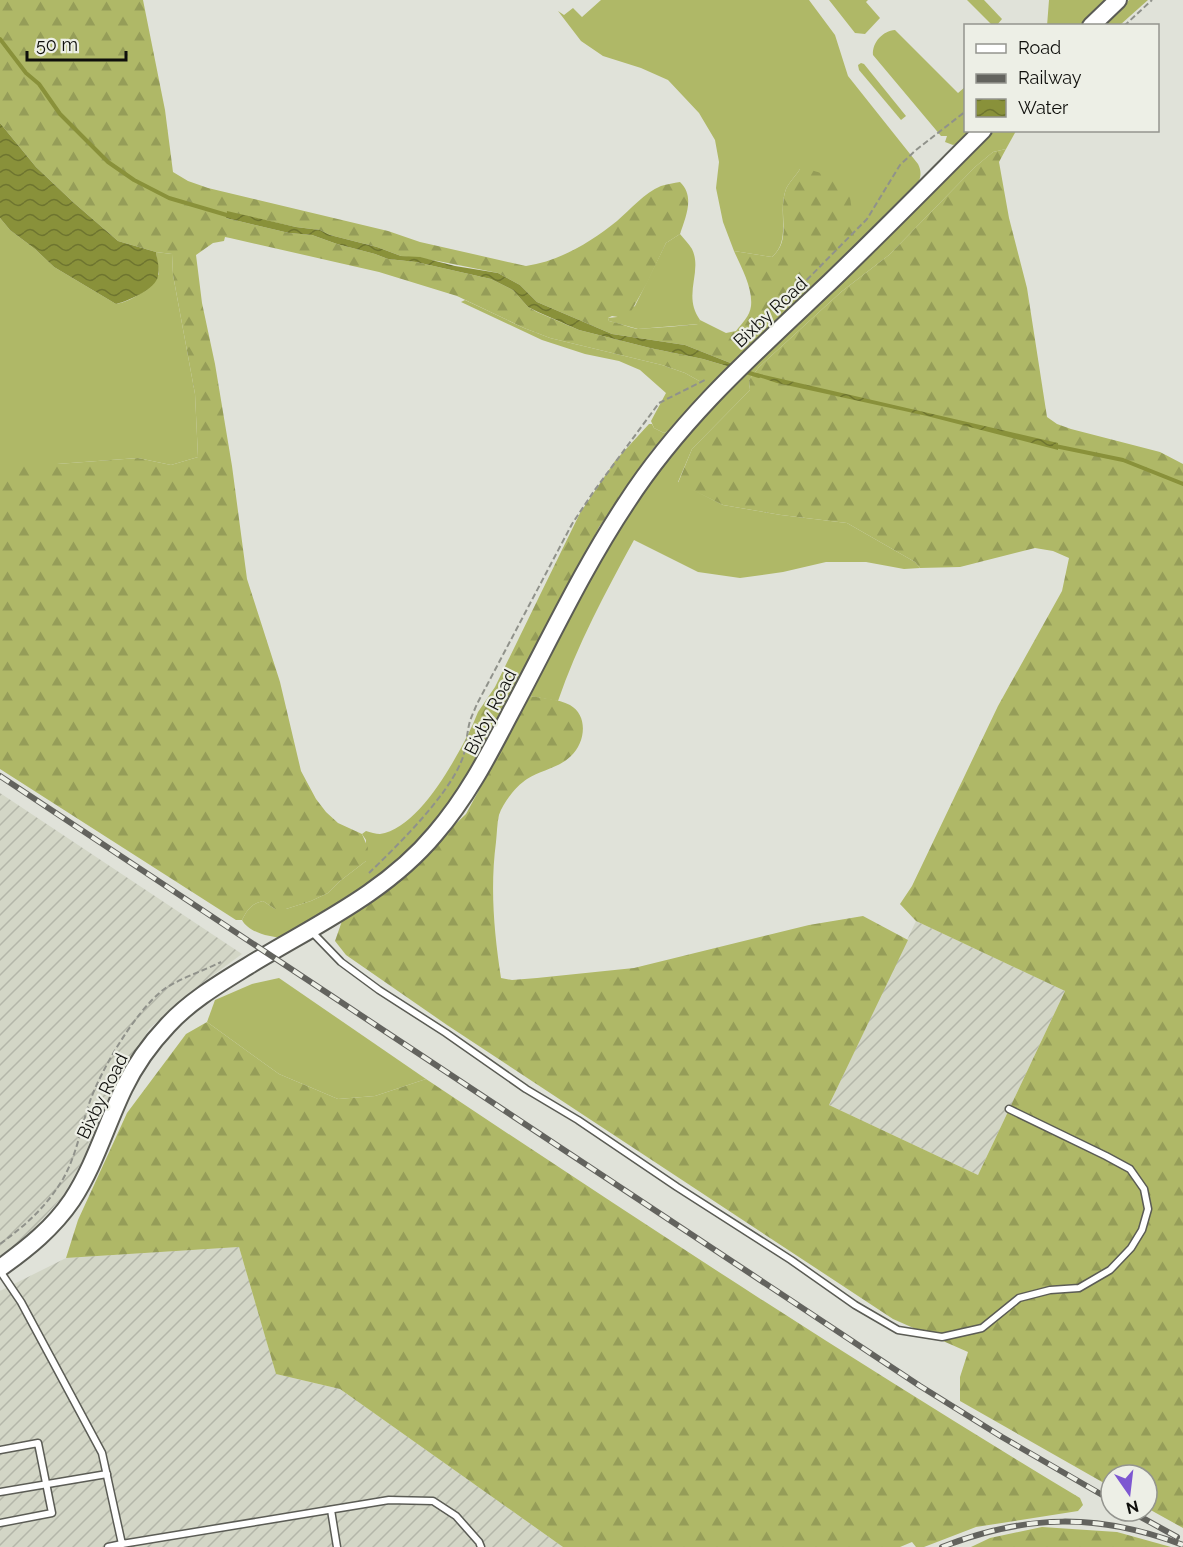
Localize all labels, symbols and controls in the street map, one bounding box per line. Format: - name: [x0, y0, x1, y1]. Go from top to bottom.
- scale bar: [27, 24, 126, 62]
- legend: [964, 24, 1159, 132]
- text: 50 m: [36, 34, 78, 55]
- text: Road: [1018, 37, 1061, 58]
- text: Railway: [1018, 67, 1082, 88]
- text: Water: [1018, 97, 1069, 118]
- street label: Bixby Road: [729, 273, 811, 351]
- street label: Bixby Road: [460, 666, 520, 758]
- street label: Bixby Road: [72, 1050, 132, 1142]
- north arrow: [1099, 1463, 1159, 1523]
- text: N: [1124, 1496, 1141, 1518]

